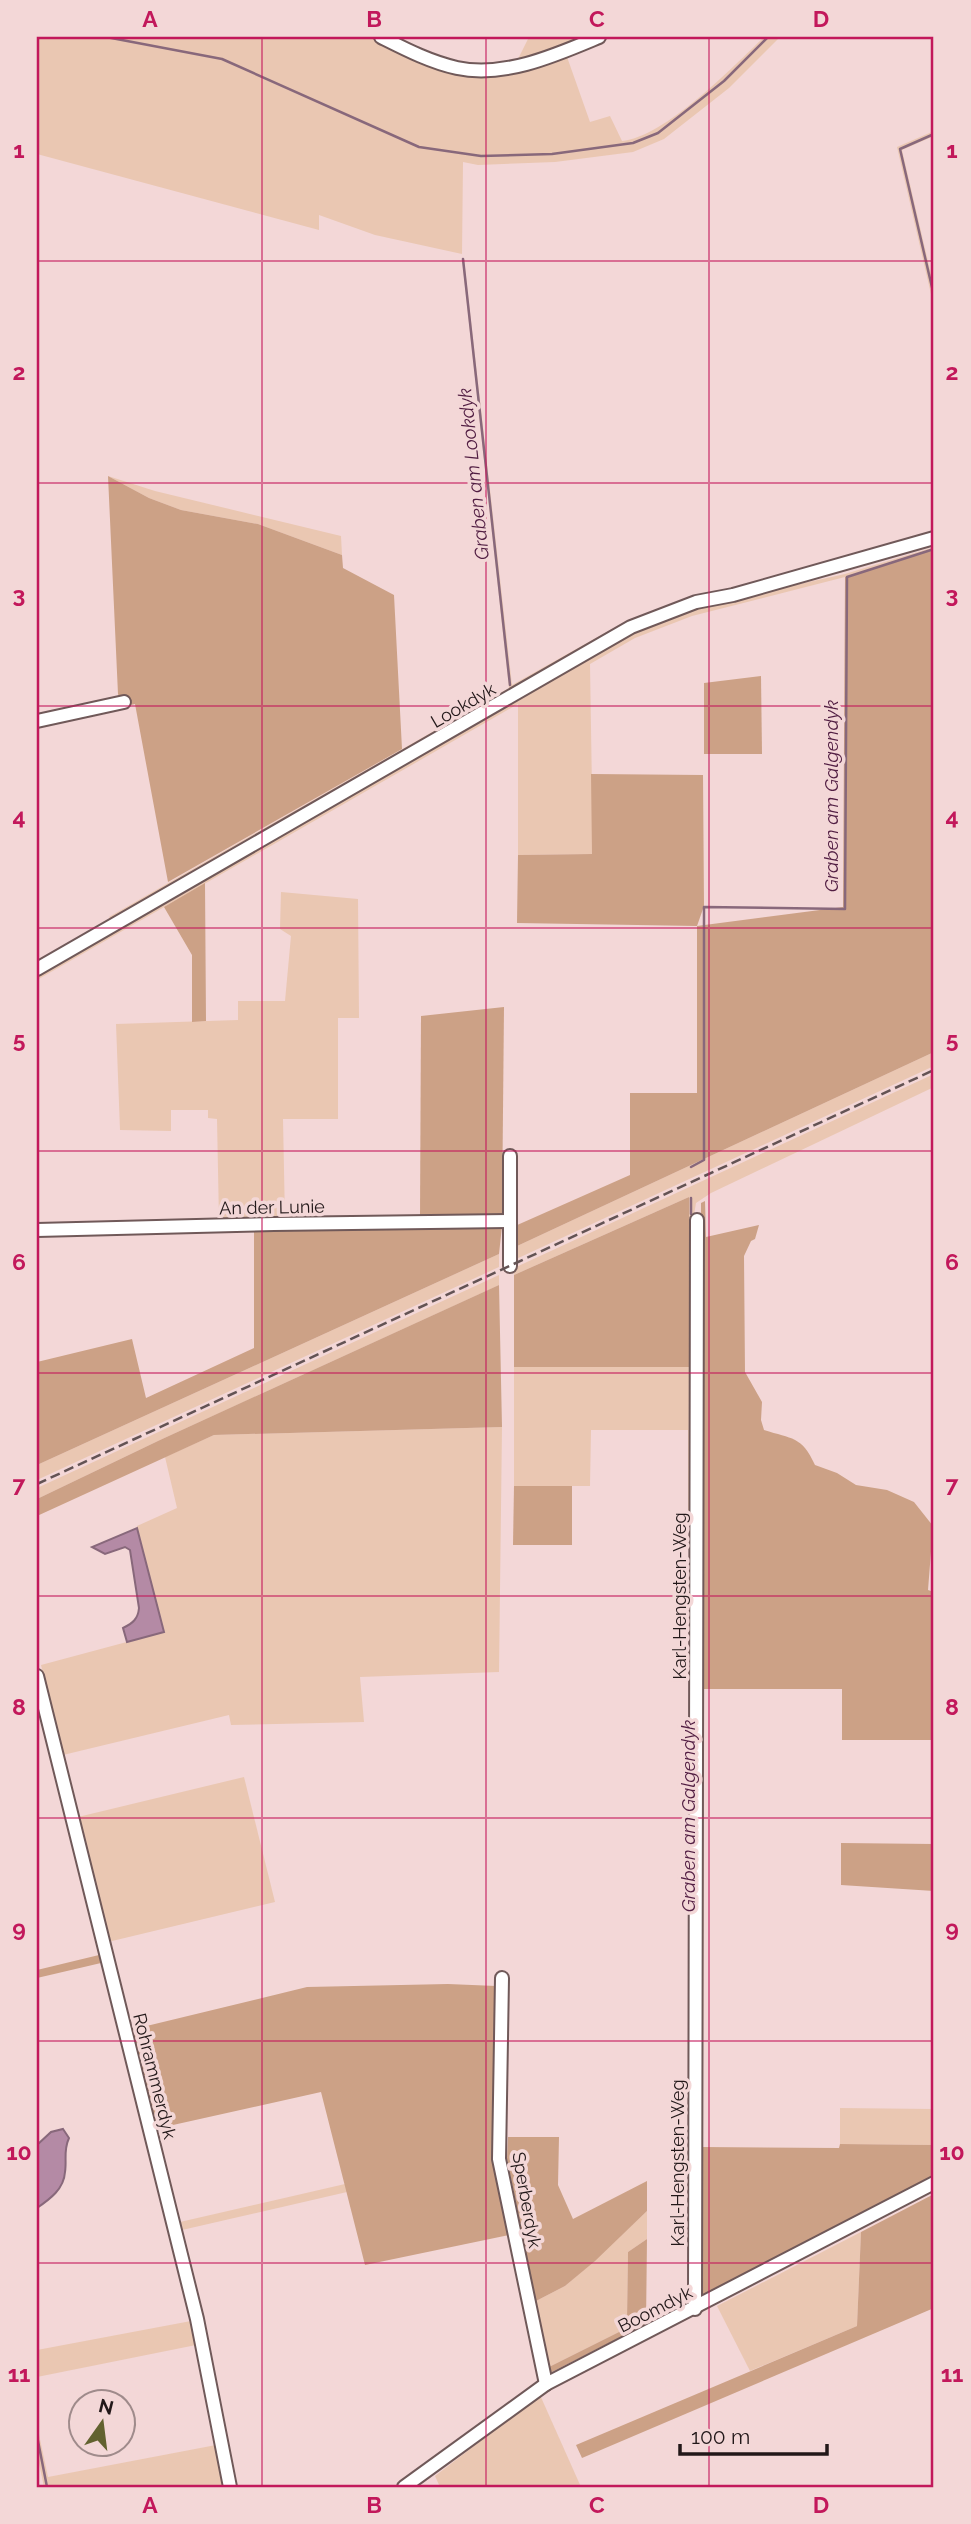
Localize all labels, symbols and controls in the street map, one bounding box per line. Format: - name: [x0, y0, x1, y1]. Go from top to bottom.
- text: A: [142, 5, 158, 32]
- text: B: [366, 5, 382, 32]
- text: C: [589, 5, 605, 32]
- text: D: [813, 5, 829, 32]
- text: 1: [13, 136, 25, 163]
- text: 1: [946, 136, 958, 163]
- text: 2: [13, 358, 25, 385]
- text: 2: [946, 358, 958, 385]
- water label: Graben am Lookdyk: [453, 387, 493, 561]
- text: 3: [13, 581, 25, 608]
- text: 3: [946, 581, 958, 608]
- street label: Lookdyk: [427, 678, 500, 732]
- water label: Graben am Galgendyk: [820, 700, 842, 892]
- text: 4: [12, 803, 26, 830]
- text: 4: [945, 803, 959, 830]
- text: 5: [13, 1026, 26, 1053]
- text: 5: [946, 1026, 959, 1053]
- street label: An der Lunie: [219, 1196, 325, 1218]
- text: 6: [12, 1248, 26, 1275]
- text: 6: [945, 1248, 959, 1275]
- text: 7: [13, 1470, 26, 1497]
- text: 7: [946, 1470, 959, 1497]
- street label: Karl-Hengsten-Weg: [669, 1512, 690, 1680]
- text: 8: [12, 1693, 26, 1720]
- text: 8: [945, 1693, 959, 1720]
- water label: Graben am Galgendyk: [677, 1720, 699, 1912]
- text: 9: [12, 1915, 26, 1942]
- text: 9: [945, 1915, 959, 1942]
- street label: Rohrammerdyk: [129, 2011, 181, 2142]
- street label: Karl-Hengsten-Weg: [667, 2079, 688, 2247]
- text: 10: [6, 2138, 32, 2165]
- text: 10: [939, 2138, 965, 2165]
- street label: Sperberdyk: [508, 2150, 546, 2250]
- street label: Boomdyk: [614, 2281, 696, 2337]
- text: 11: [8, 2360, 30, 2387]
- text: 11: [941, 2360, 963, 2387]
- north arrow: [66, 2388, 136, 2458]
- text: N: [96, 2394, 116, 2419]
- scale bar: [680, 2412, 828, 2456]
- text: 100 m: [691, 2424, 750, 2449]
- text: A: [142, 2491, 158, 2518]
- text: B: [366, 2491, 382, 2518]
- text: C: [589, 2491, 605, 2518]
- text: D: [813, 2491, 829, 2518]

